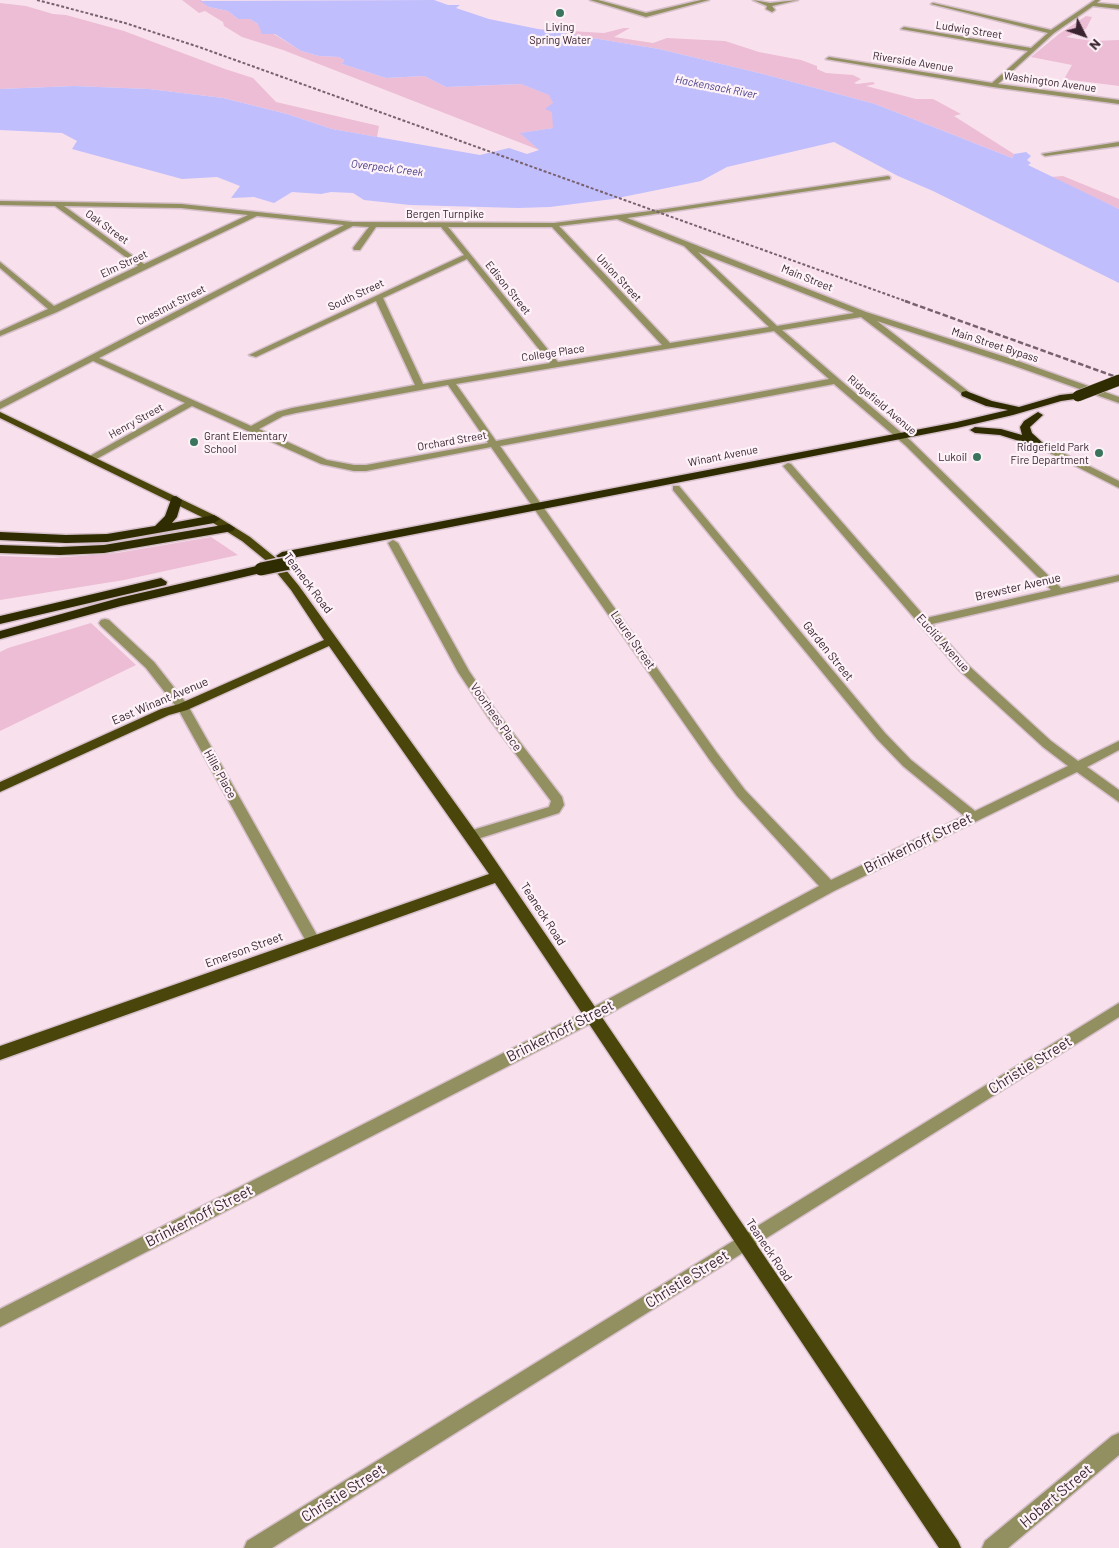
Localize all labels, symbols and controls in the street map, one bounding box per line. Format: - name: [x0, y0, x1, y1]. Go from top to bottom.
- marker: Living Spring Water: [554, 7, 566, 19]
- north arrow: [1059, 10, 1109, 60]
- street label: Ludwig Street: [935, 18, 1003, 42]
- place label: Living Spring Water: [529, 20, 591, 46]
- text: N: [1086, 36, 1105, 54]
- street label: Riverside Avenue: [872, 49, 954, 75]
- street label: Washington Avenue: [1003, 69, 1097, 95]
- water label: Hackensack River: [674, 73, 758, 101]
- water label: Overpeck Creek: [350, 157, 424, 179]
- street label: Oak Street: [83, 207, 131, 247]
- street label: Bergen Turnpike: [406, 207, 484, 221]
- street label: Elm Street: [98, 247, 150, 281]
- street label: Union Street: [594, 252, 644, 304]
- street label: Edison Street: [482, 259, 534, 317]
- street label: Main Street: [779, 262, 835, 294]
- street label: South Street: [326, 276, 386, 314]
- street label: Chestnut Street: [134, 282, 208, 328]
- street label: Main Street Bypass: [950, 325, 1040, 365]
- street label: College Place: [520, 341, 586, 365]
- street label: Ridgefield Avenue: [845, 372, 919, 438]
- street label: Henry Street: [106, 401, 166, 441]
- street label: Orchard Street: [416, 428, 488, 454]
- place label: Grant Elementary School: [204, 429, 287, 455]
- marker: Grant Elementary School: [188, 436, 200, 448]
- place label: Ridgefield Park Fire Department: [1011, 440, 1089, 466]
- street label: Winant Avenue: [687, 443, 759, 469]
- marker: Ridgefield Park Fire Department: [1093, 447, 1105, 459]
- place label: Lukoil: [938, 450, 967, 464]
- marker: Lukoil: [971, 451, 983, 463]
- street label: Teaneck Road: [280, 550, 336, 616]
- street label: Brewster Avenue: [974, 570, 1062, 604]
- street label: Laurel Street: [608, 608, 658, 672]
- street label: Euclid Avenue: [913, 611, 973, 675]
- street label: Garden Street: [800, 618, 856, 684]
- street label: East Winant Avenue: [110, 674, 210, 728]
- street label: Voorhees Place: [467, 680, 525, 754]
- street label: Hille Place: [201, 747, 239, 801]
- street label: Brinkerhoff Street: [861, 809, 975, 877]
- street label: Teaneck Road: [517, 880, 569, 948]
- street label: Emerson Street: [203, 929, 285, 971]
- street label: Brinkerhoff Street: [503, 996, 617, 1066]
- street label: Christie Street: [985, 1032, 1075, 1098]
- street label: Brinkerhoff Street: [142, 1181, 256, 1251]
- street label: Teaneck Road: [743, 1216, 795, 1284]
- street label: Christie Street: [642, 1246, 732, 1312]
- street label: Christie Street: [298, 1460, 388, 1526]
- street label: Hobart Street: [1016, 1461, 1096, 1531]

